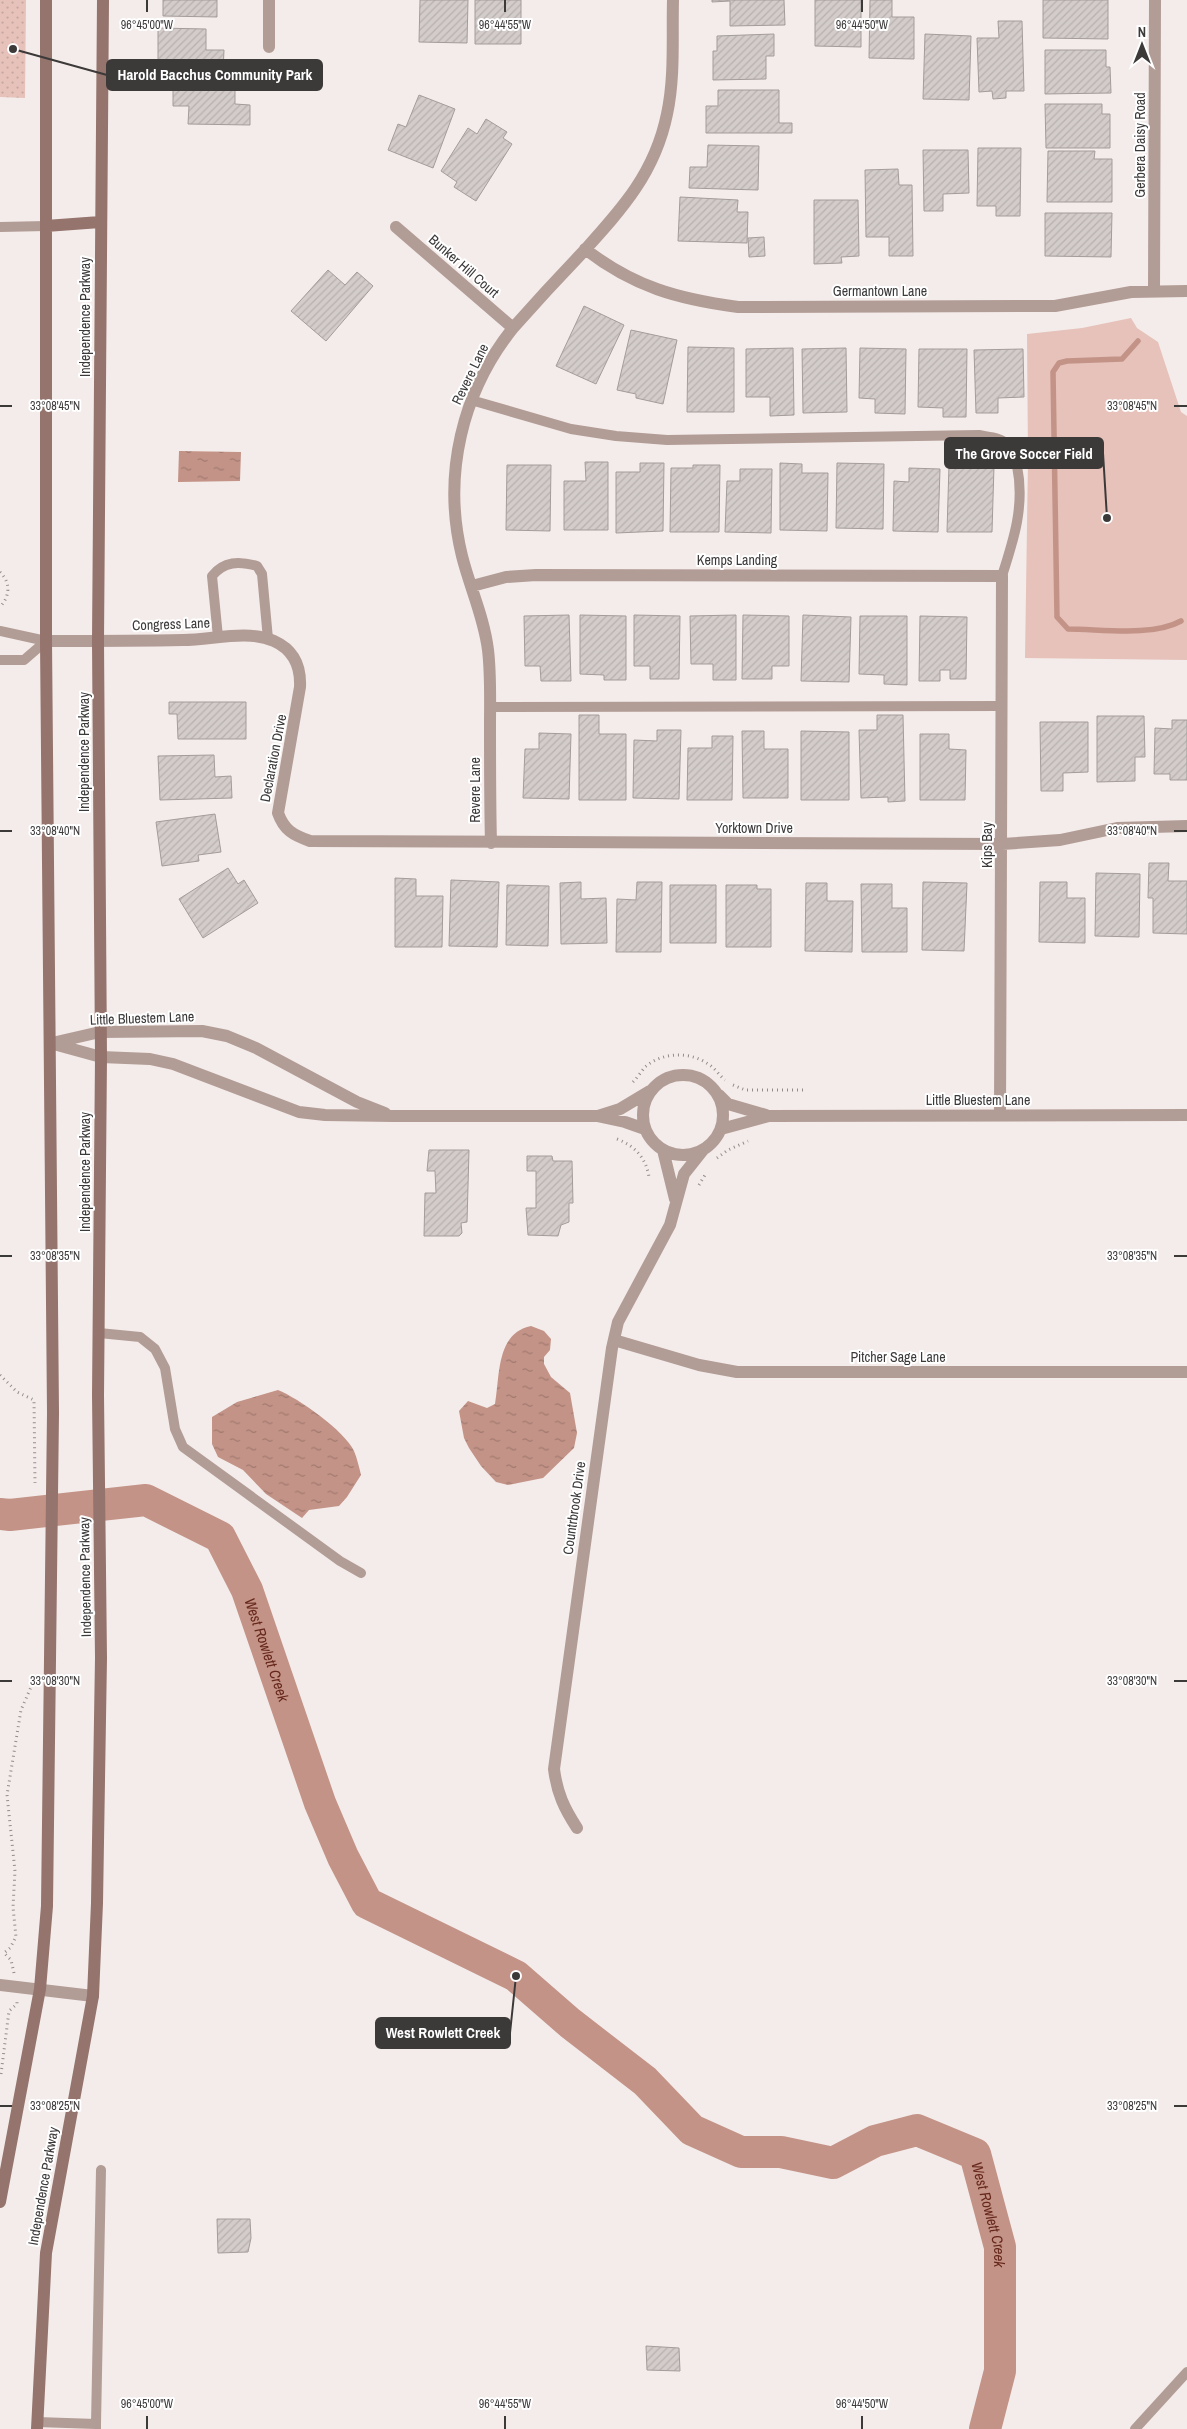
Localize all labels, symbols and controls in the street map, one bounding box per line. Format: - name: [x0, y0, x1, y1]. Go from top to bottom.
- text: 96°45'00"W: [121, 17, 174, 33]
- text: 96°44'55"W: [479, 17, 532, 33]
- text: 96°44'50"W: [836, 17, 889, 33]
- north arrow: [1117, 20, 1167, 70]
- text: N: [1138, 23, 1146, 41]
- callout: Harold Bacchus Community Park: [107, 60, 322, 90]
- text: Harold Bacchus Community Park: [118, 64, 313, 85]
- street label: Gerbera Daisy Road: [1131, 92, 1149, 198]
- street label: Bunker Hill Court: [425, 231, 503, 301]
- street label: Independence Parkway: [76, 257, 94, 377]
- street label: Germantown Lane: [833, 282, 927, 300]
- street label: Revere Lane: [448, 341, 492, 407]
- text: 33°08'45"N: [30, 398, 80, 414]
- text: 33°08'45"N: [1107, 398, 1157, 414]
- callout: The Grove Soccer Field: [945, 438, 1103, 468]
- text: The Grove Soccer Field: [955, 443, 1093, 464]
- street label: Kemps Landing: [697, 551, 778, 569]
- street label: Congress Lane: [132, 614, 210, 634]
- street label: Independence Parkway: [75, 692, 93, 812]
- street label: Declaration Drive: [256, 712, 290, 804]
- street label: Revere Lane: [466, 757, 484, 823]
- street label: Yorktown Drive: [715, 819, 793, 837]
- street label: Kips Bay: [978, 822, 996, 868]
- text: 33°08'40"N: [30, 823, 80, 839]
- text: 33°08'40"N: [1107, 823, 1157, 839]
- street label: Little Bluestem Lane: [89, 1007, 195, 1029]
- street label: Little Bluestem Lane: [926, 1091, 1030, 1109]
- street label: Independence Parkway: [76, 1112, 94, 1232]
- text: 33°08'35"N: [30, 1248, 80, 1264]
- text: 33°08'35"N: [1107, 1248, 1157, 1264]
- street label: Pitcher Sage Lane: [850, 1348, 946, 1366]
- street label: Countrbrook Drive: [559, 1460, 589, 1556]
- street label: Independence Parkway: [75, 1517, 95, 1637]
- water label: West Rowlett Creek: [240, 1595, 295, 1705]
- text: 33°08'30"N: [30, 1673, 80, 1689]
- text: 33°08'30"N: [1107, 1673, 1157, 1689]
- callout: West Rowlett Creek: [376, 2018, 510, 2048]
- text: West Rowlett Creek: [386, 2022, 500, 2043]
- text: 33°08'25"N: [30, 2098, 80, 2114]
- text: 33°08'25"N: [1107, 2098, 1157, 2114]
- street label: Independence Parkway: [24, 2125, 62, 2247]
- water label: West Rowlett Creek: [967, 2159, 1011, 2268]
- text: 96°45'00"W: [121, 2396, 174, 2412]
- text: 96°44'55"W: [479, 2396, 532, 2412]
- text: 96°44'50"W: [836, 2396, 889, 2412]

